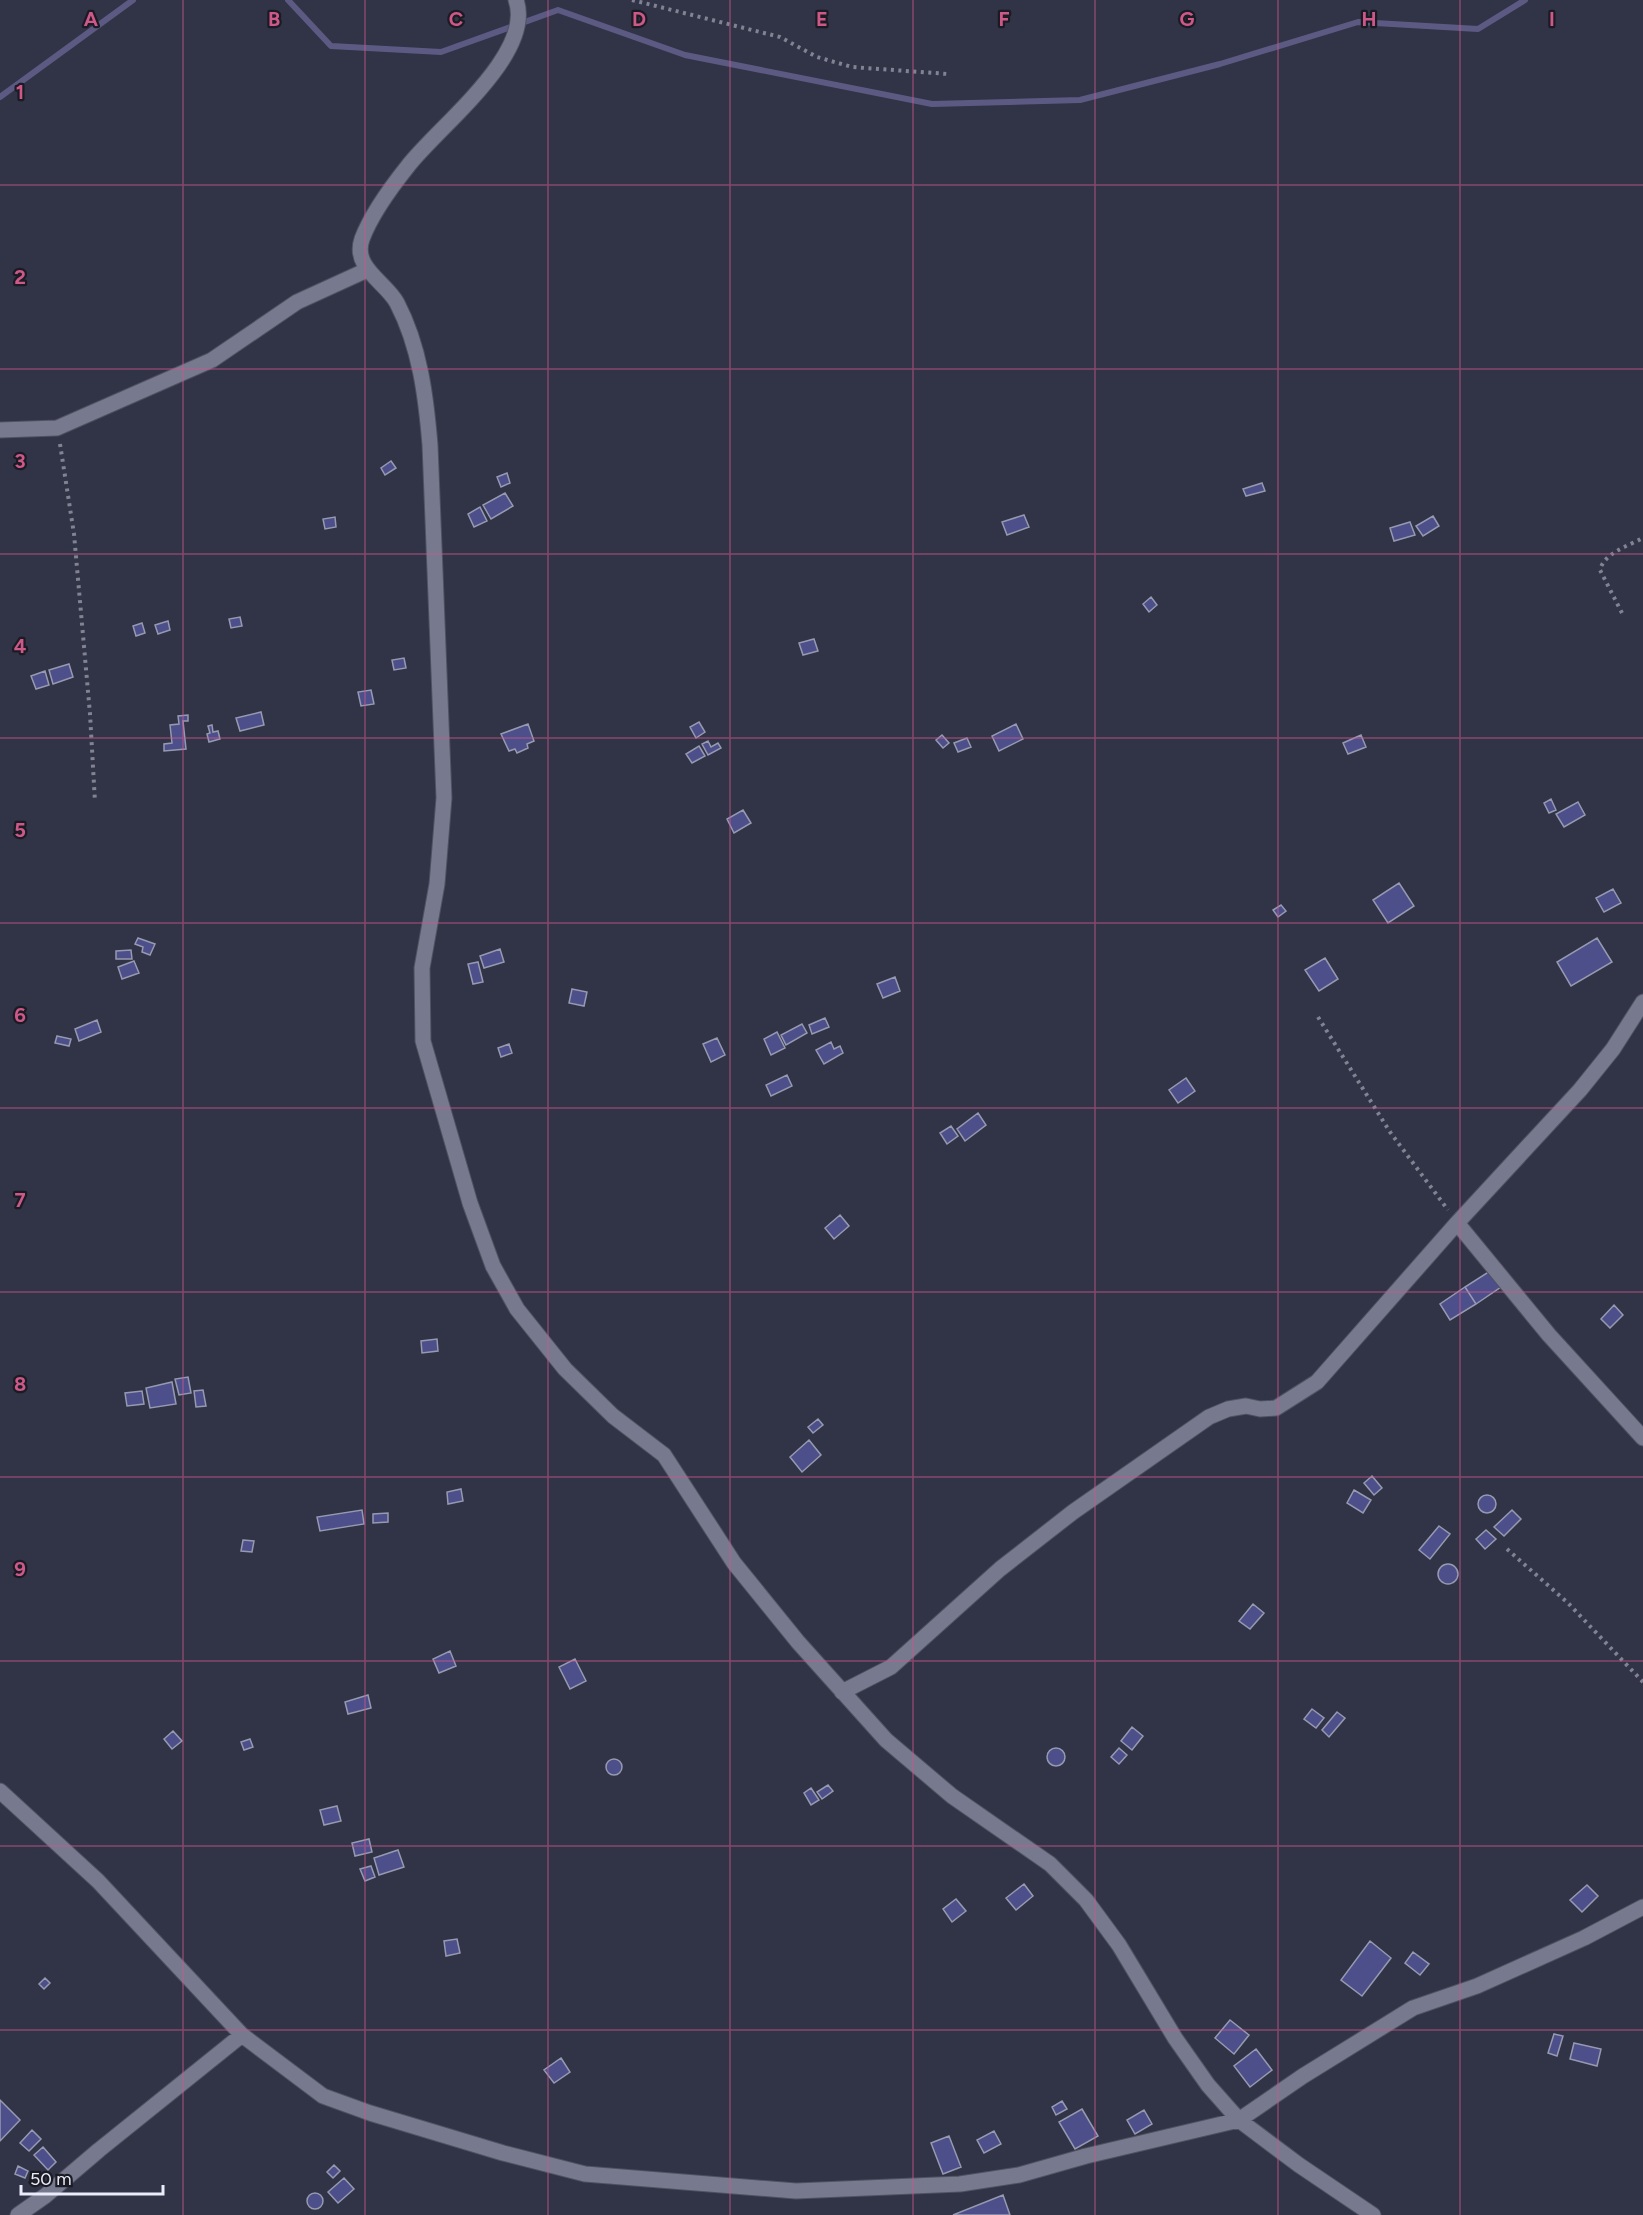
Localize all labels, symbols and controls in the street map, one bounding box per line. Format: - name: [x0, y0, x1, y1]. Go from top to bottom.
- text: A: [84, 7, 99, 31]
- text: B: [268, 7, 280, 31]
- text: C: [449, 7, 463, 31]
- text: D: [632, 7, 646, 31]
- text: E: [816, 7, 828, 31]
- text: F: [998, 7, 1010, 31]
- text: G: [1180, 7, 1195, 31]
- text: H: [1362, 7, 1377, 31]
- text: I: [1549, 7, 1555, 31]
- text: 1: [16, 80, 24, 104]
- text: 2: [14, 265, 26, 289]
- text: 3: [14, 449, 26, 473]
- text: 4: [14, 634, 27, 658]
- text: 5: [14, 818, 26, 842]
- text: 6: [14, 1003, 26, 1027]
- text: 7: [14, 1188, 26, 1212]
- text: 8: [14, 1372, 26, 1396]
- text: 9: [14, 1557, 26, 1581]
- scale bar: [21, 2158, 164, 2196]
- text: 50 m: [30, 2168, 72, 2190]

